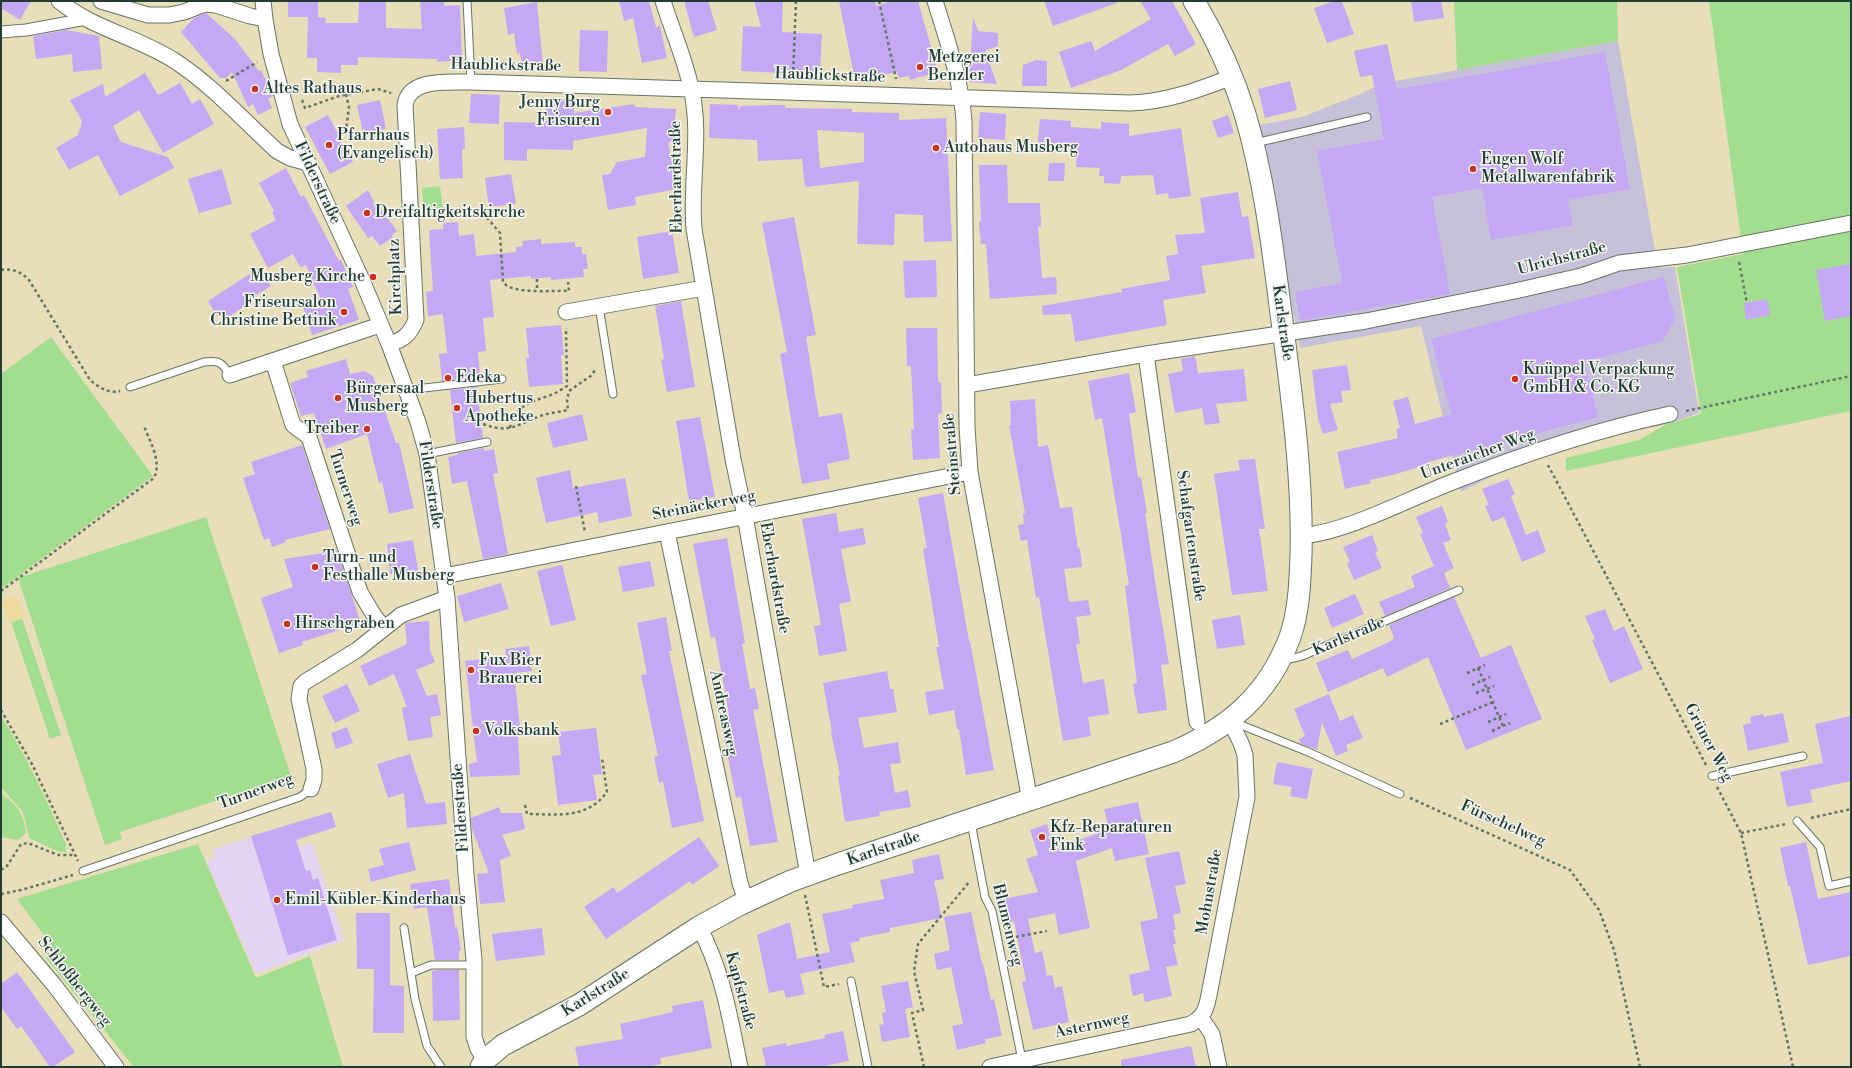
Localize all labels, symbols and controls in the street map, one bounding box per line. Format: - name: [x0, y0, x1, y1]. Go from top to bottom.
- place label: Metzgerei Benzler: [928, 48, 1000, 86]
- street label: Haublickstraße: [450, 55, 562, 77]
- marker: Metzgerei Benzler: [915, 62, 925, 72]
- street label: Haublickstraße: [774, 64, 886, 88]
- place label: Altes Rathaus: [263, 79, 362, 99]
- marker: Altes Rathaus: [250, 84, 260, 94]
- place label: Jenny Burg Frisuren: [520, 93, 600, 131]
- marker: Jenny Burg Frisuren: [603, 107, 613, 117]
- street label: Eberhardstraße: [666, 120, 688, 234]
- place label: Pfarrhaus (Evangelisch): [337, 126, 434, 164]
- place label: Autohaus Musberg: [944, 138, 1078, 158]
- street label: Filderstraße: [289, 139, 345, 227]
- marker: Pfarrhaus (Evangelisch): [324, 140, 334, 150]
- marker: Autohaus Musberg: [931, 143, 941, 153]
- place label: Eugen Wolf Metallwarenfabrik: [1481, 150, 1614, 188]
- marker: Eugen Wolf Metallwarenfabrik: [1468, 164, 1478, 174]
- place label: Dreifaltigkeitskirche: [375, 203, 525, 223]
- marker: Dreifaltigkeitskirche: [362, 208, 372, 218]
- street label: Kirchplatz: [385, 238, 407, 316]
- street label: Ulrichstraße: [1515, 238, 1609, 280]
- place label: Musberg Kirche: [250, 267, 365, 287]
- marker: Musberg Kirche: [368, 272, 378, 282]
- street label: Karlstraße: [1267, 284, 1297, 362]
- place label: Friseursalon Christine Bettink: [210, 293, 336, 331]
- marker: Friseursalon Christine Bettink: [339, 307, 349, 317]
- place label: Knüppel Verpackung GmbH & Co. KG: [1523, 360, 1675, 398]
- place label: Edeka: [456, 368, 501, 388]
- marker: Edeka: [443, 373, 453, 383]
- marker: Knüppel Verpackung GmbH & Co. KG: [1510, 374, 1520, 384]
- place label: Bürgersaal Musberg: [346, 379, 424, 417]
- place label: Hubertus Apotheke: [465, 389, 534, 427]
- marker: Bürgersaal Musberg: [333, 393, 343, 403]
- marker: Hubertus Apotheke: [452, 403, 462, 413]
- street label: Steinstraße: [940, 412, 966, 496]
- place label: Treiber: [304, 419, 359, 439]
- marker: Treiber: [362, 424, 372, 434]
- street label: Unteraicher Weg: [1418, 425, 1538, 485]
- street label: Filderstraße: [414, 439, 446, 531]
- street label: Turnerweg: [324, 448, 366, 528]
- street label: Schafgartenstraße: [1171, 469, 1209, 603]
- street label: Steinäckerweg: [651, 487, 757, 525]
- street label: Eberhardstraße: [755, 521, 793, 635]
- place label: Turn- und Festhalle Musberg: [323, 548, 455, 586]
- marker: Turn- und Festhalle Musberg: [310, 562, 320, 572]
- street label: Karlstraße: [1310, 613, 1388, 661]
- place label: Hirschgraben: [295, 614, 395, 634]
- marker: Hirschgraben: [282, 619, 292, 629]
- place label: Fux Bier Brauerei: [479, 651, 543, 689]
- marker: Fux Bier Brauerei: [466, 665, 476, 675]
- street label: Andreasweg: [705, 668, 741, 758]
- street label: Grüner Weg: [1679, 701, 1737, 785]
- place label: Volksbank: [484, 721, 559, 741]
- marker: Volksbank: [471, 726, 481, 736]
- street label: Filderstraße: [448, 763, 474, 853]
- street label: Turnerweg: [216, 770, 296, 814]
- street label: Fürschelweg: [1458, 797, 1548, 851]
- place label: Kfz-Reparaturen Fink: [1050, 818, 1172, 856]
- street label: Karlstraße: [845, 827, 923, 871]
- marker: Kfz-Reparaturen Fink: [1037, 832, 1047, 842]
- street label: Mohnstraße: [1193, 847, 1227, 937]
- street label: Blumenweg: [988, 882, 1026, 968]
- place label: Emil-Kübler-Kinderhaus: [285, 890, 466, 910]
- marker: Emil-Kübler-Kinderhaus: [272, 895, 282, 905]
- street label: Schloßbergweg: [33, 933, 115, 1031]
- street label: Kapfstraße: [720, 950, 760, 1032]
- street label: Karlstraße: [558, 965, 634, 1021]
- street label: Asternweg: [1053, 1009, 1131, 1043]

